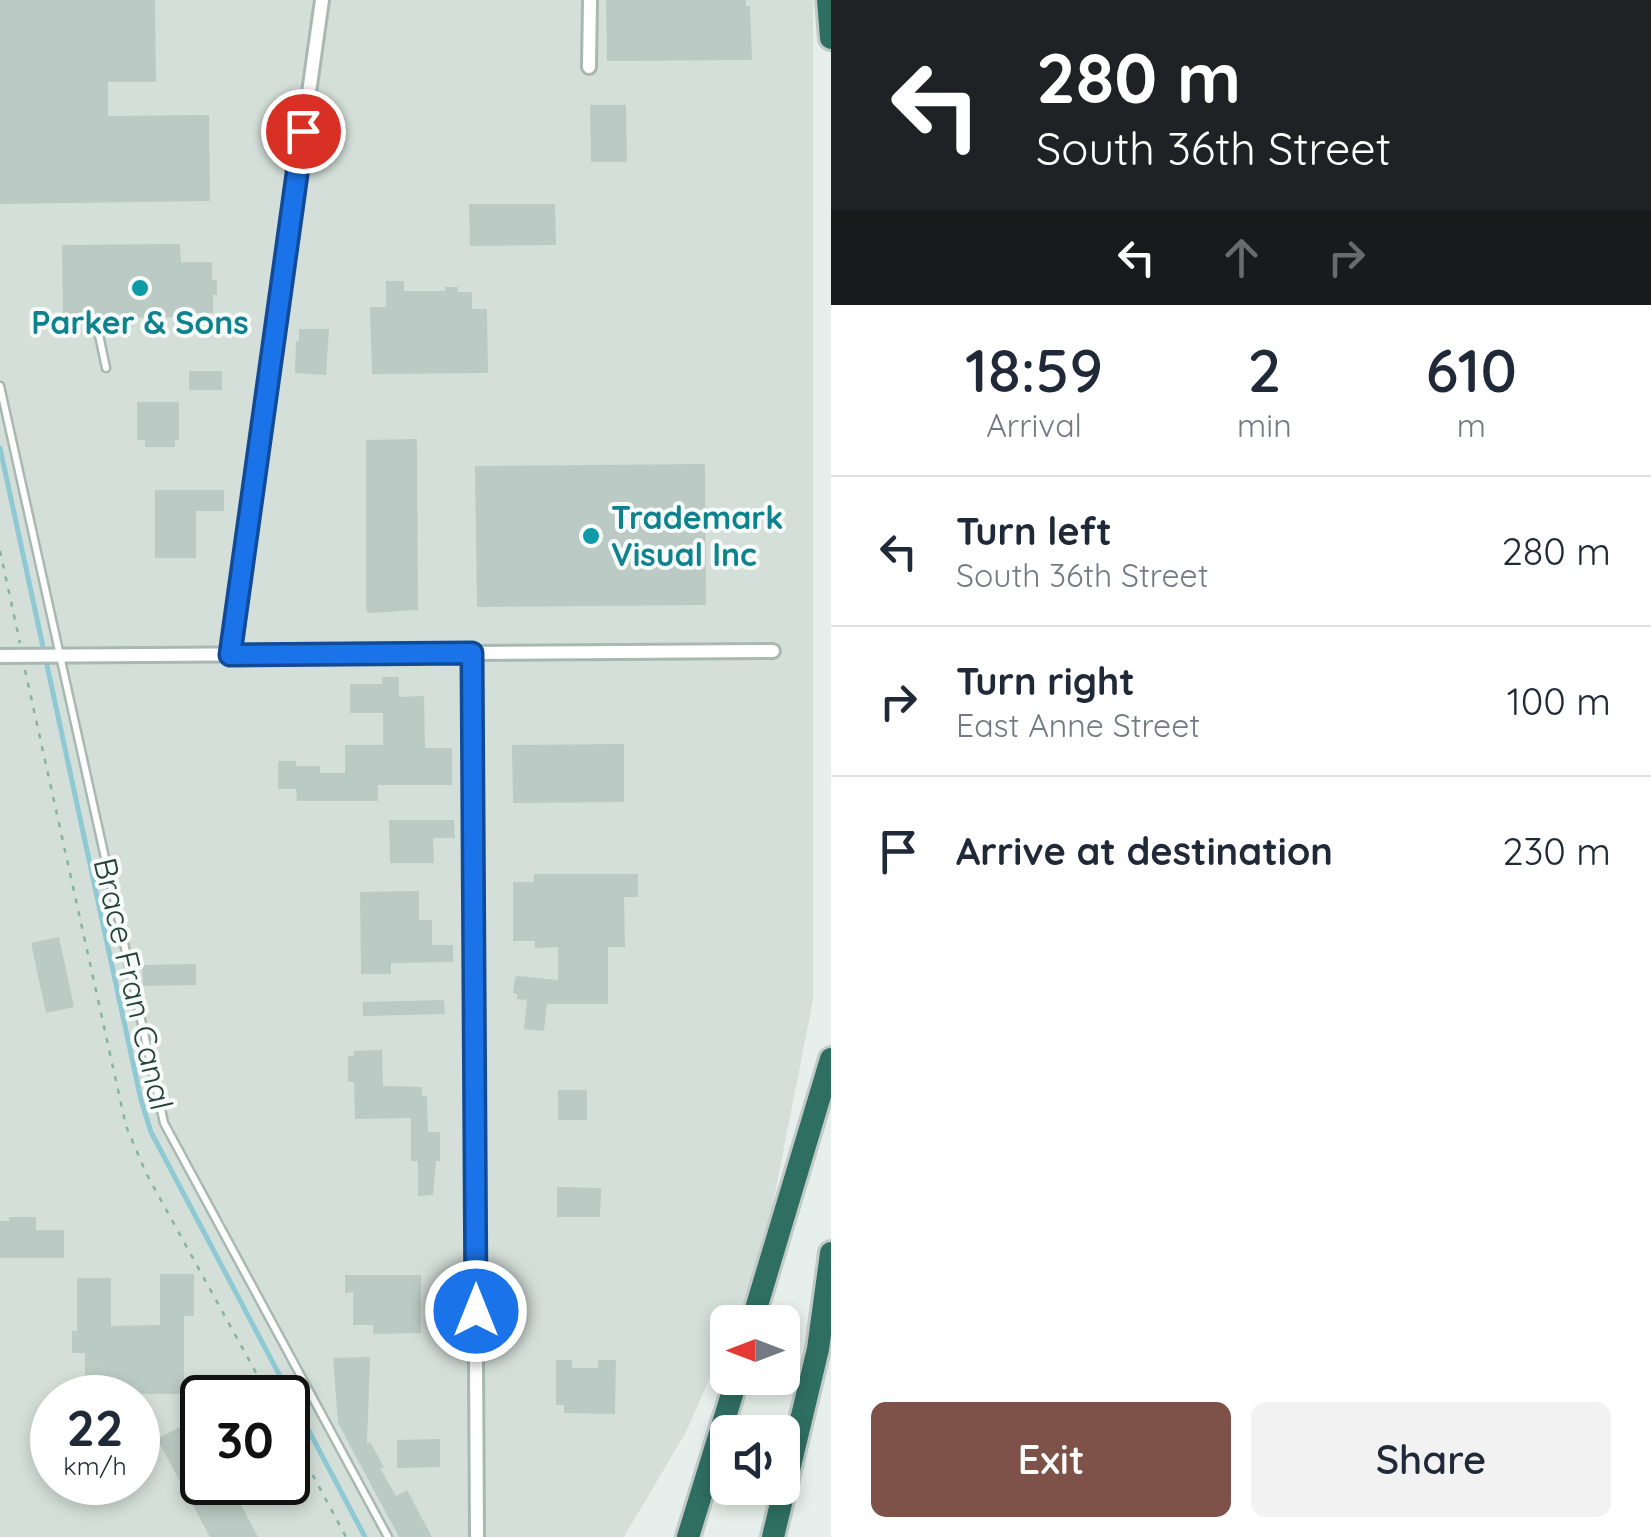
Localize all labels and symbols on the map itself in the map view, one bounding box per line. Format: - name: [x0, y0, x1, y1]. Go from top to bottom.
- pin: [261, 89, 346, 174]
- marker: Parker & Sons: [129, 277, 151, 299]
- place label: Parker & Sons: [31, 302, 249, 342]
- place label: Trademark Visual Inc: [611, 497, 783, 574]
- marker: Trademark Visual Inc: [580, 525, 602, 547]
- street label: Brace Fran Canal: [86, 854, 182, 1114]
- position arrow: [424, 1259, 528, 1363]
- north arrow: [710, 1305, 800, 1395]
- speed limit sign: 30: [180, 1375, 310, 1505]

